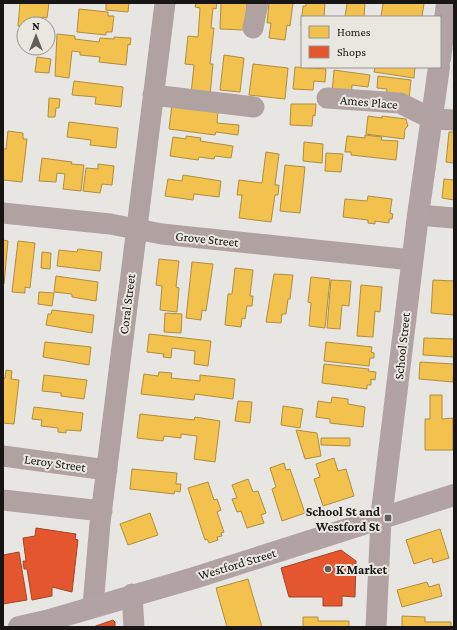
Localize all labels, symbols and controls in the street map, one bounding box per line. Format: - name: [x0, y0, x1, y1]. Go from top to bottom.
- north arrow: [16, 16, 56, 56]
- legend: [301, 16, 441, 68]
- text: N: [32, 20, 40, 32]
- text: Homes: [337, 25, 371, 39]
- text: Shops: [337, 45, 366, 59]
- street label: Ames Place: [339, 92, 399, 112]
- street label: Grove Street: [175, 228, 240, 250]
- street label: Coral Street: [116, 272, 138, 335]
- street label: School Street: [391, 311, 413, 380]
- street label: Leroy Street: [23, 451, 87, 475]
- place label: School St and Westford St: [306, 504, 380, 534]
- marker: School St and Westford St: [383, 513, 393, 523]
- street label: Westford Street: [196, 545, 278, 583]
- place label: K Market: [336, 562, 387, 577]
- marker: K Market: [323, 564, 333, 574]

